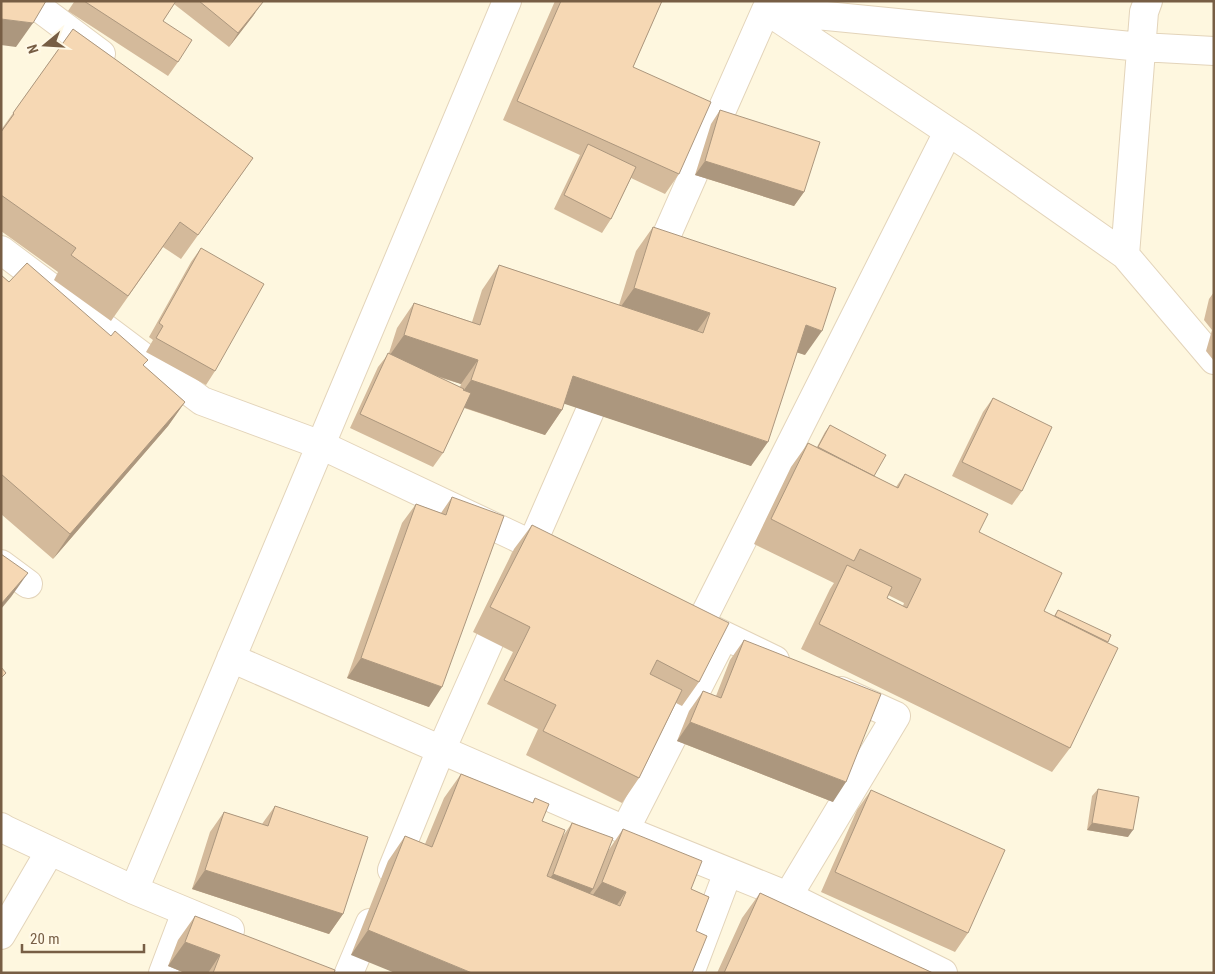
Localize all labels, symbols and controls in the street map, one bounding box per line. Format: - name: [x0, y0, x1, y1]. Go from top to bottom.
- north arrow: [20, 20, 70, 70]
- text: N: [24, 42, 42, 56]
- scale bar: [22, 922, 145, 954]
- text: 20 m: [30, 930, 60, 948]

